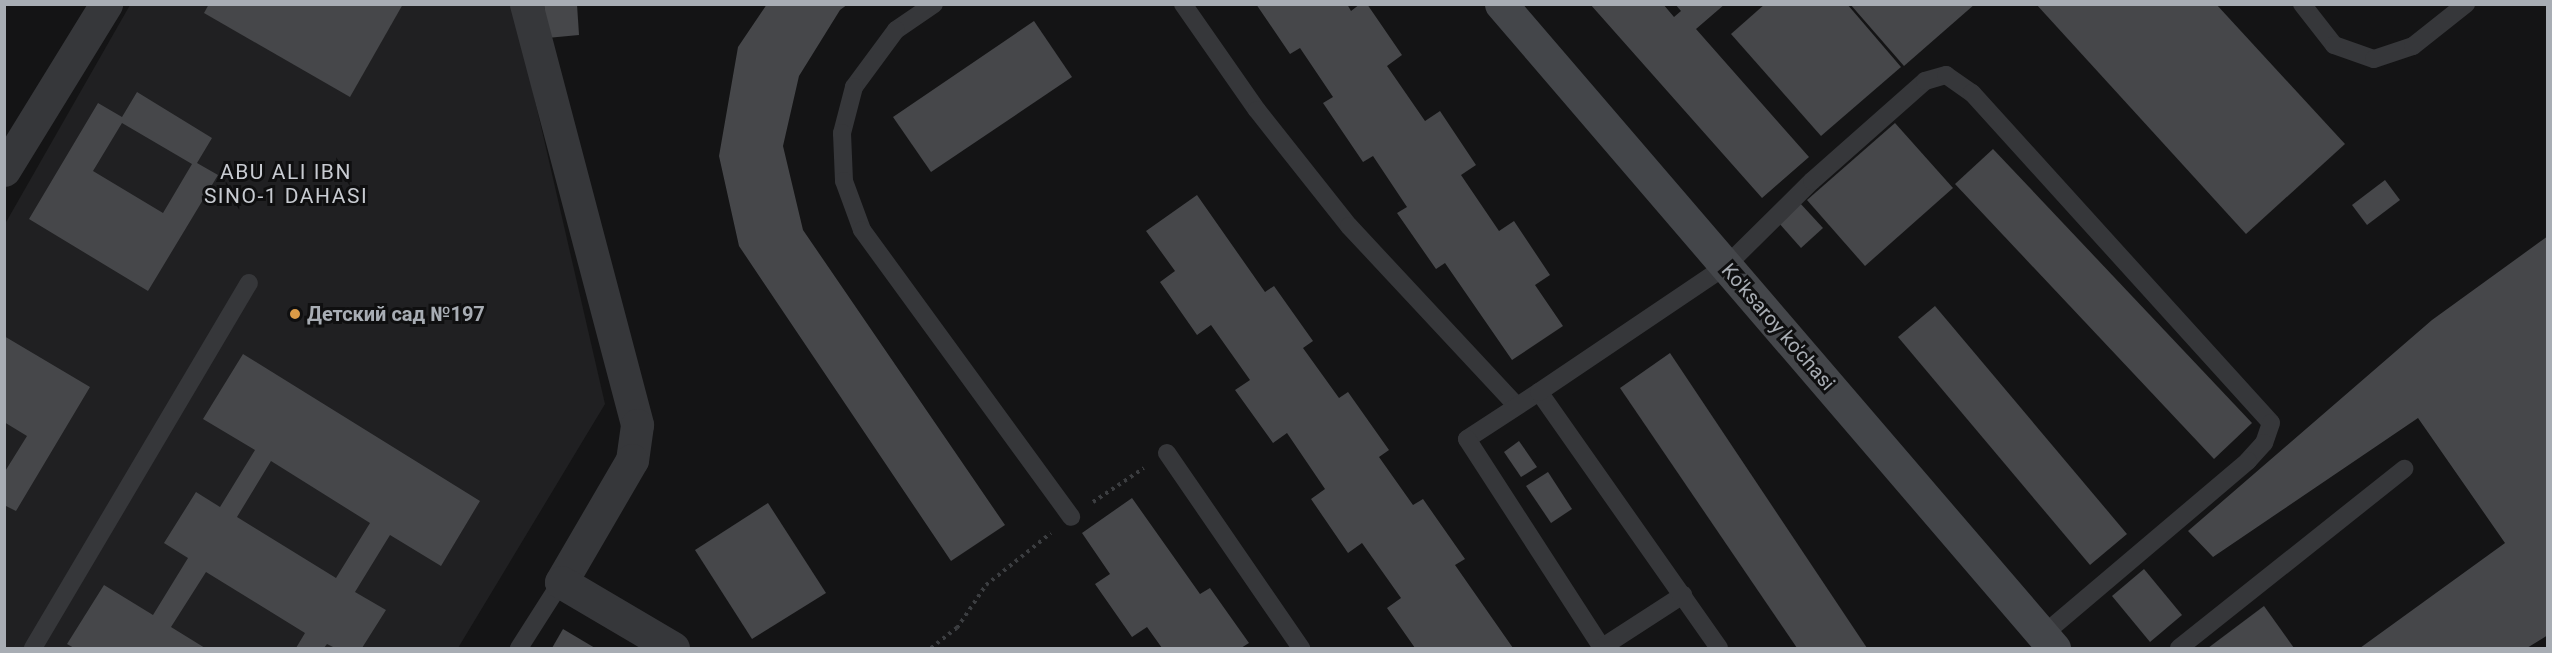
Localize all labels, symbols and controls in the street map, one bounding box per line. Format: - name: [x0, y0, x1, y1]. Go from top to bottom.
- district label: ABU ALI IBN SINO-1 DAHASI: [204, 159, 368, 209]
- street label: Ko'ksaroy ko'chasi: [1716, 259, 1840, 395]
- place label: Детский сад №197: [307, 302, 485, 326]
- marker: Детский сад №197: [288, 307, 302, 321]

